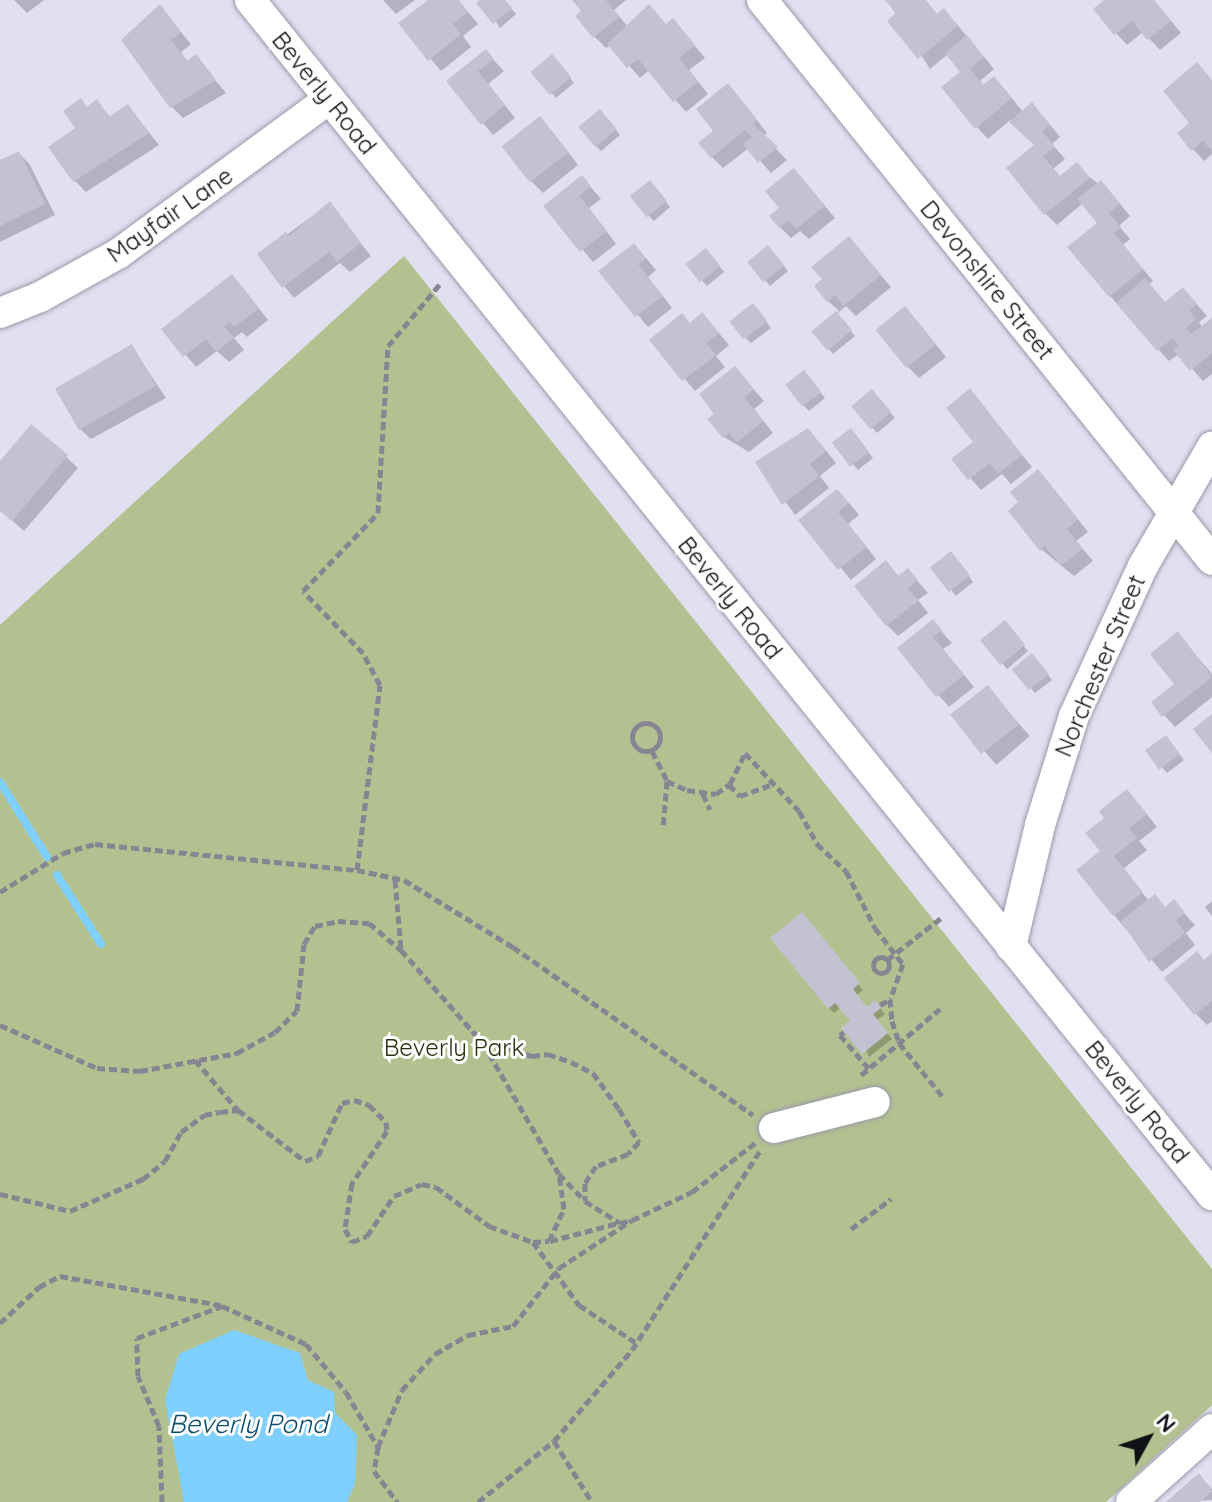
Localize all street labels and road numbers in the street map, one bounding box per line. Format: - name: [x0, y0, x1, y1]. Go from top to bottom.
- street label: Beverly Road: [266, 26, 382, 160]
- street label: Mayfair Lane: [102, 161, 238, 269]
- street label: Devonshire Street: [914, 195, 1060, 365]
- street label: Beverly Road: [672, 531, 788, 665]
- street label: Norchester Street: [1049, 571, 1151, 761]
- street label: Beverly Road: [1079, 1035, 1195, 1169]

